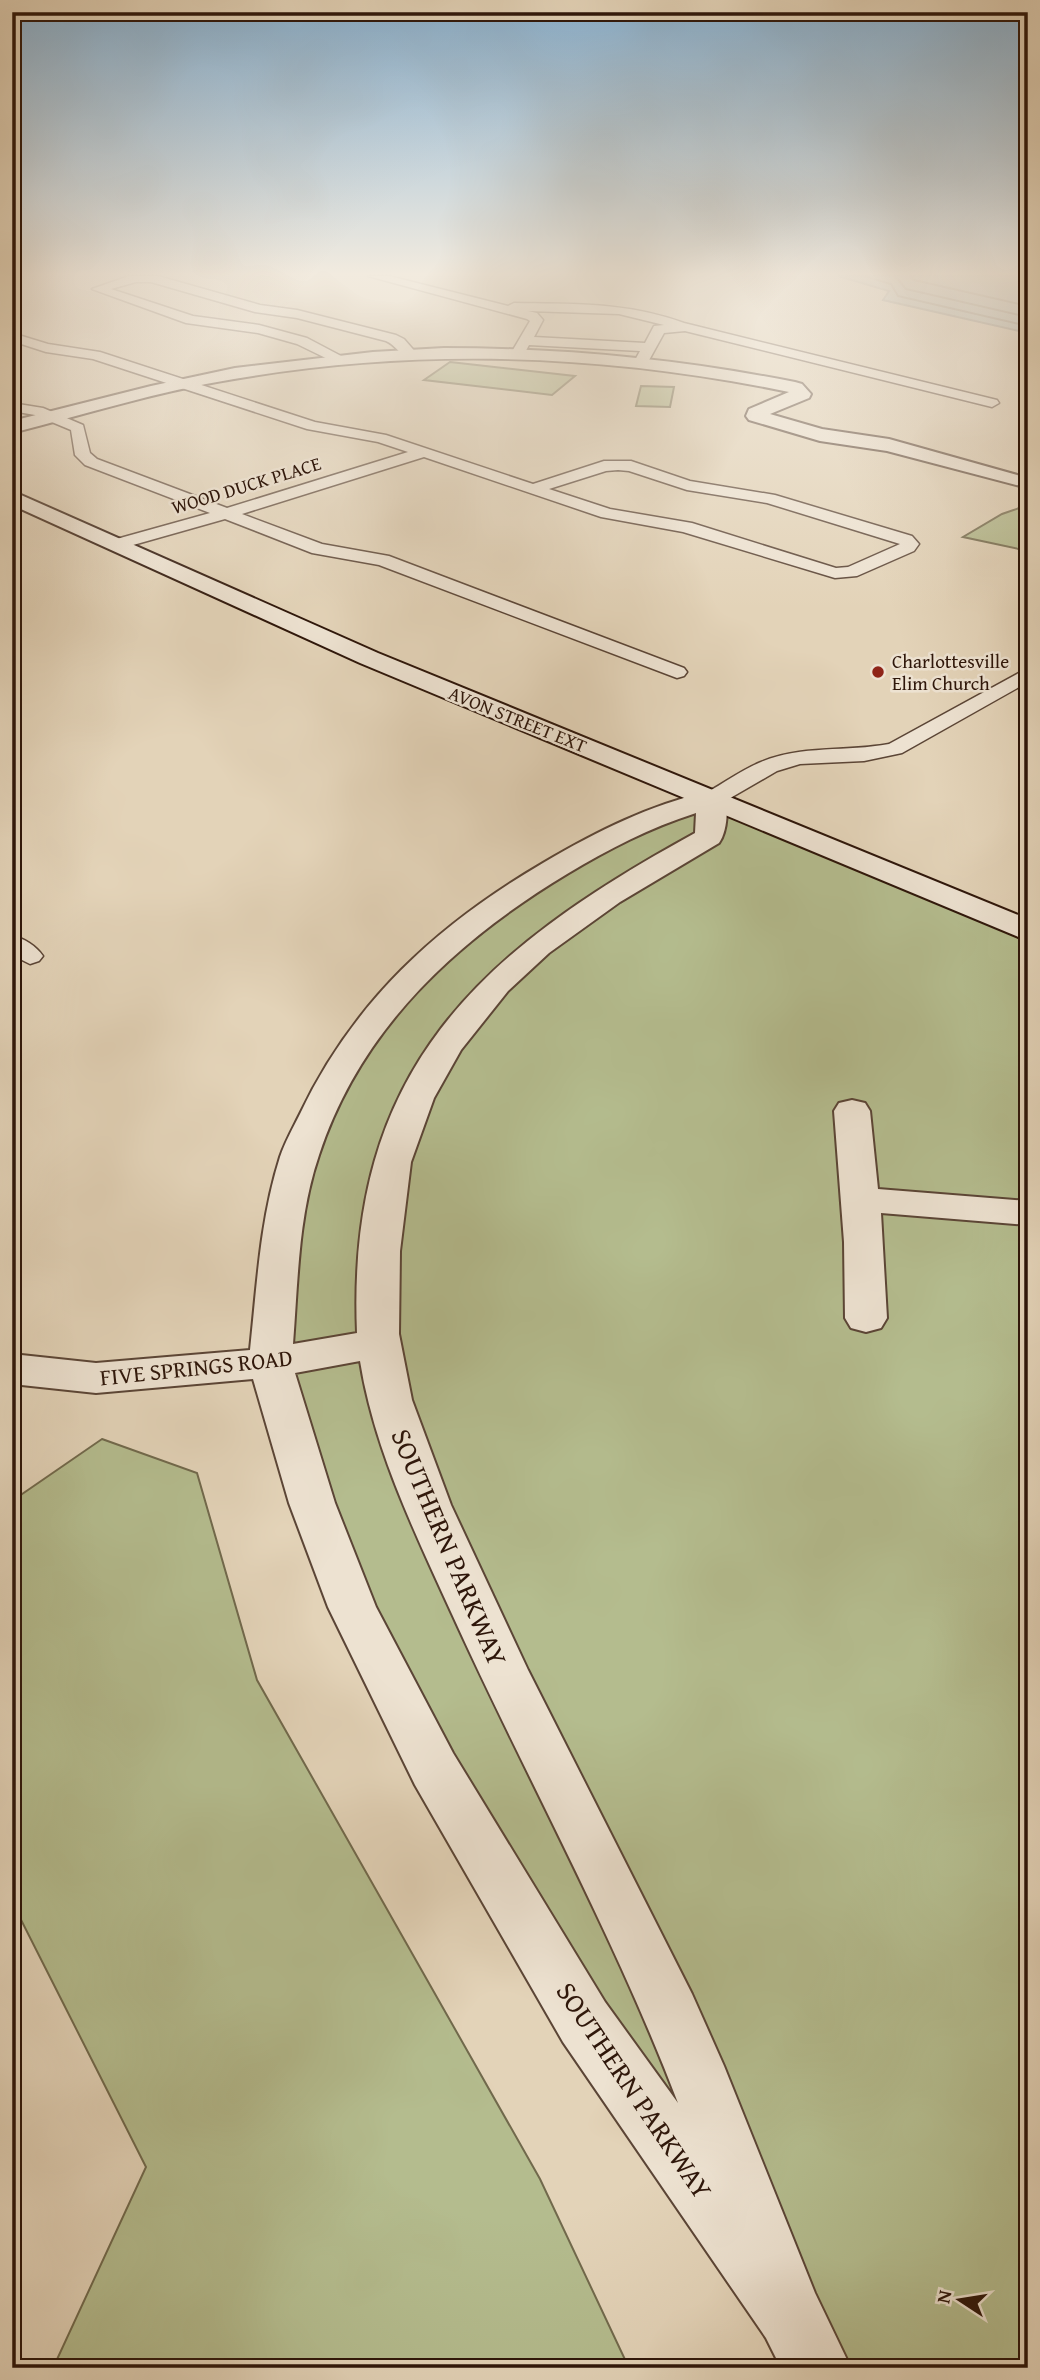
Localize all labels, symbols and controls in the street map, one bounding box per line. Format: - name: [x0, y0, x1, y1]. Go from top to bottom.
- street label: WOOD DUCK PLACE: [168, 449, 325, 521]
- place label: Charlottesville Elim Church: [892, 647, 1009, 697]
- marker: Charlottesville Elim Church: [870, 664, 886, 680]
- street label: AVON STREET EXT: [445, 679, 592, 760]
- street label: FIVE SPRINGS ROAD: [98, 1340, 294, 1394]
- street label: SOUTHERN PARKWAY: [381, 1422, 519, 1672]
- street label: SOUTHERN PARKWAY: [547, 1973, 723, 2207]
- north arrow: [925, 2264, 995, 2334]
- text: N: [928, 2287, 958, 2306]

